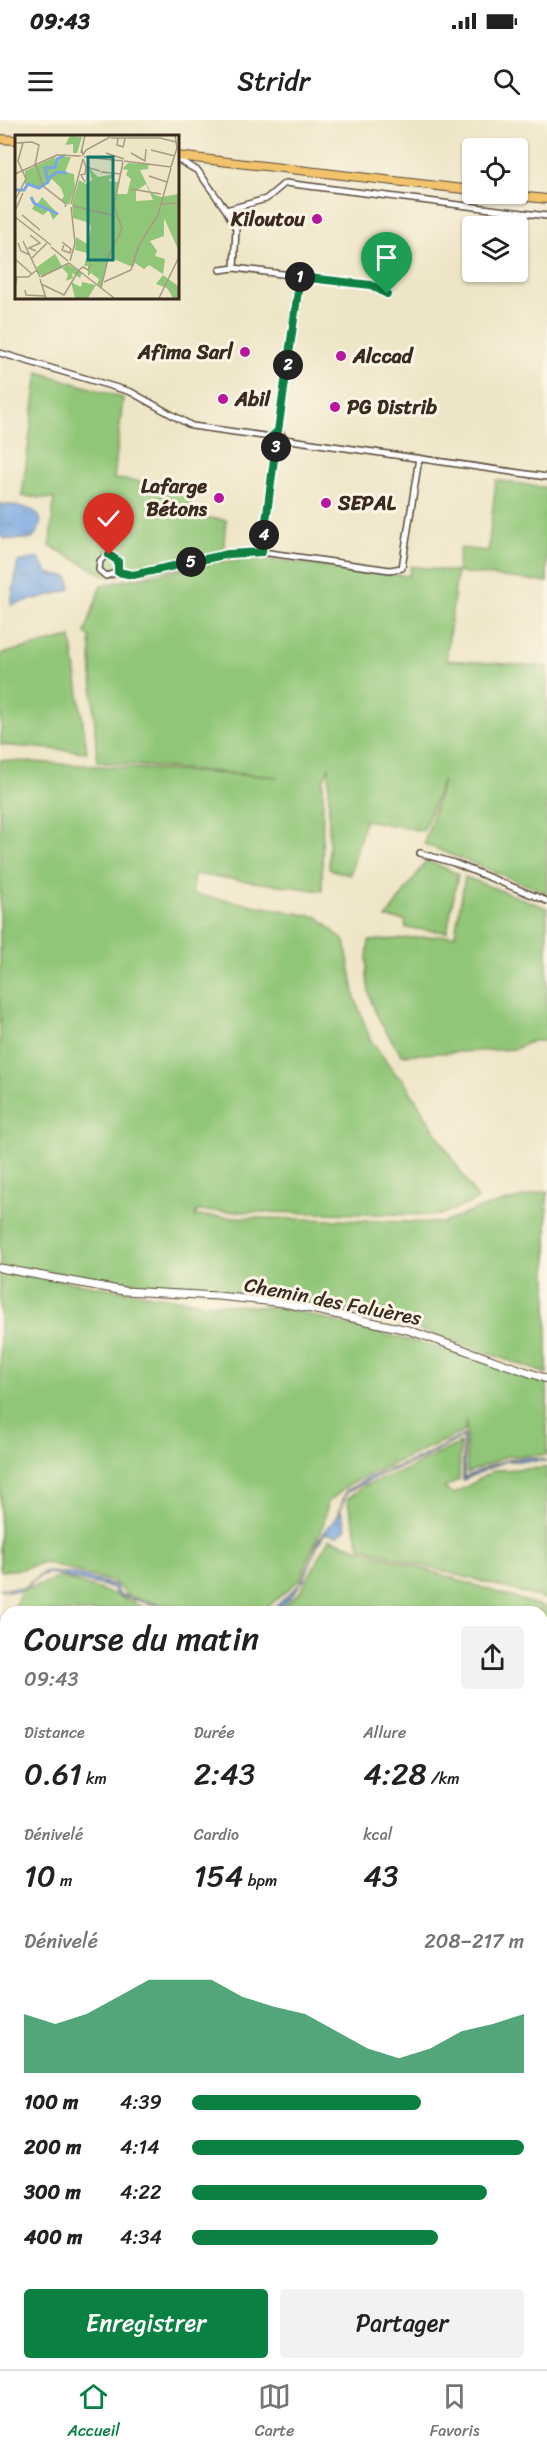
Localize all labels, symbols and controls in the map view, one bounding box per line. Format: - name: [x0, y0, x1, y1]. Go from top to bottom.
- text: 09:43: [30, 2, 90, 41]
- text: Stridr: [237, 57, 310, 105]
- icon: menu: [24, 65, 57, 98]
- icon: search: [490, 65, 523, 98]
- inset map: [15, 135, 178, 298]
- map controls: [462, 138, 528, 282]
- button: locate: [462, 138, 528, 204]
- place label: Kiloutou: [230, 202, 305, 237]
- marker: Kiloutou: [310, 212, 324, 226]
- button: layers: [462, 216, 528, 282]
- pin: [361, 232, 412, 294]
- icon: arrive: [370, 241, 403, 274]
- pin: 1: [285, 262, 315, 292]
- text: 1: [297, 262, 303, 291]
- place label: Afima Sarl: [137, 335, 234, 370]
- place label: Alccad: [352, 339, 415, 374]
- marker: Afima Sarl: [238, 345, 252, 359]
- marker: Alccad: [334, 349, 348, 363]
- pin: 2: [273, 350, 303, 380]
- text: 2: [283, 350, 293, 379]
- place label: Abil: [234, 382, 272, 417]
- place label: PG Distrib: [347, 390, 437, 425]
- marker: Abil: [216, 392, 230, 406]
- marker: PG Distrib: [328, 400, 342, 414]
- pin: 3: [261, 432, 291, 462]
- text: 3: [272, 432, 280, 461]
- place label: Lafarge Bétons: [141, 469, 208, 527]
- place label: SEPAL: [337, 486, 396, 521]
- marker: Lafarge Bétons: [212, 491, 226, 505]
- pin: [83, 493, 134, 555]
- marker: SEPAL: [319, 496, 333, 510]
- icon: check: [92, 502, 125, 535]
- pin: 4: [249, 520, 279, 550]
- text: 4: [259, 520, 269, 549]
- pin: 5: [176, 547, 206, 577]
- text: 5: [186, 547, 196, 576]
- street label: Chemin des Faluères: [241, 1267, 425, 1336]
- text: Course du matin: [24, 1610, 259, 1668]
- button: share: [461, 1626, 524, 1689]
- text: 09:43: [24, 1662, 78, 1697]
- text: Distance: [24, 1718, 85, 1747]
- text: Durée: [194, 1718, 235, 1747]
- text: Allure: [363, 1718, 406, 1747]
- text: 0.61: [24, 1747, 82, 1801]
- text: 2:43: [194, 1747, 255, 1801]
- text: 4:28: [363, 1747, 427, 1801]
- text: km: [82, 1764, 107, 1793]
- text: /km: [427, 1764, 459, 1793]
- text: Dénivelé: [24, 1820, 83, 1849]
- text: Cardio: [194, 1820, 239, 1849]
- text: kcal: [363, 1820, 392, 1849]
- text: 10: [24, 1849, 56, 1903]
- text: 154: [194, 1849, 244, 1903]
- text: 43: [363, 1849, 399, 1903]
- text: m: [56, 1866, 72, 1895]
- text: bpm: [244, 1866, 277, 1895]
- text: Dénivelé: [24, 1924, 98, 1959]
- text: 208–217 m: [424, 1924, 524, 1959]
- text: 100 m: [24, 2085, 78, 2120]
- text: 4:39: [120, 2085, 162, 2120]
- text: 200 m: [24, 2130, 81, 2165]
- text: 4:14: [120, 2130, 160, 2165]
- text: 300 m: [24, 2175, 81, 2210]
- text: 4:22: [120, 2175, 162, 2210]
- text: 400 m: [24, 2220, 82, 2255]
- text: 4:34: [120, 2220, 162, 2255]
- button: Enregistrer: [24, 2289, 268, 2358]
- button: Partager: [280, 2289, 524, 2358]
- tab: Accueil: [68, 2380, 120, 2445]
- tab: Carte: [255, 2380, 295, 2445]
- tab: Favoris: [430, 2380, 479, 2445]

